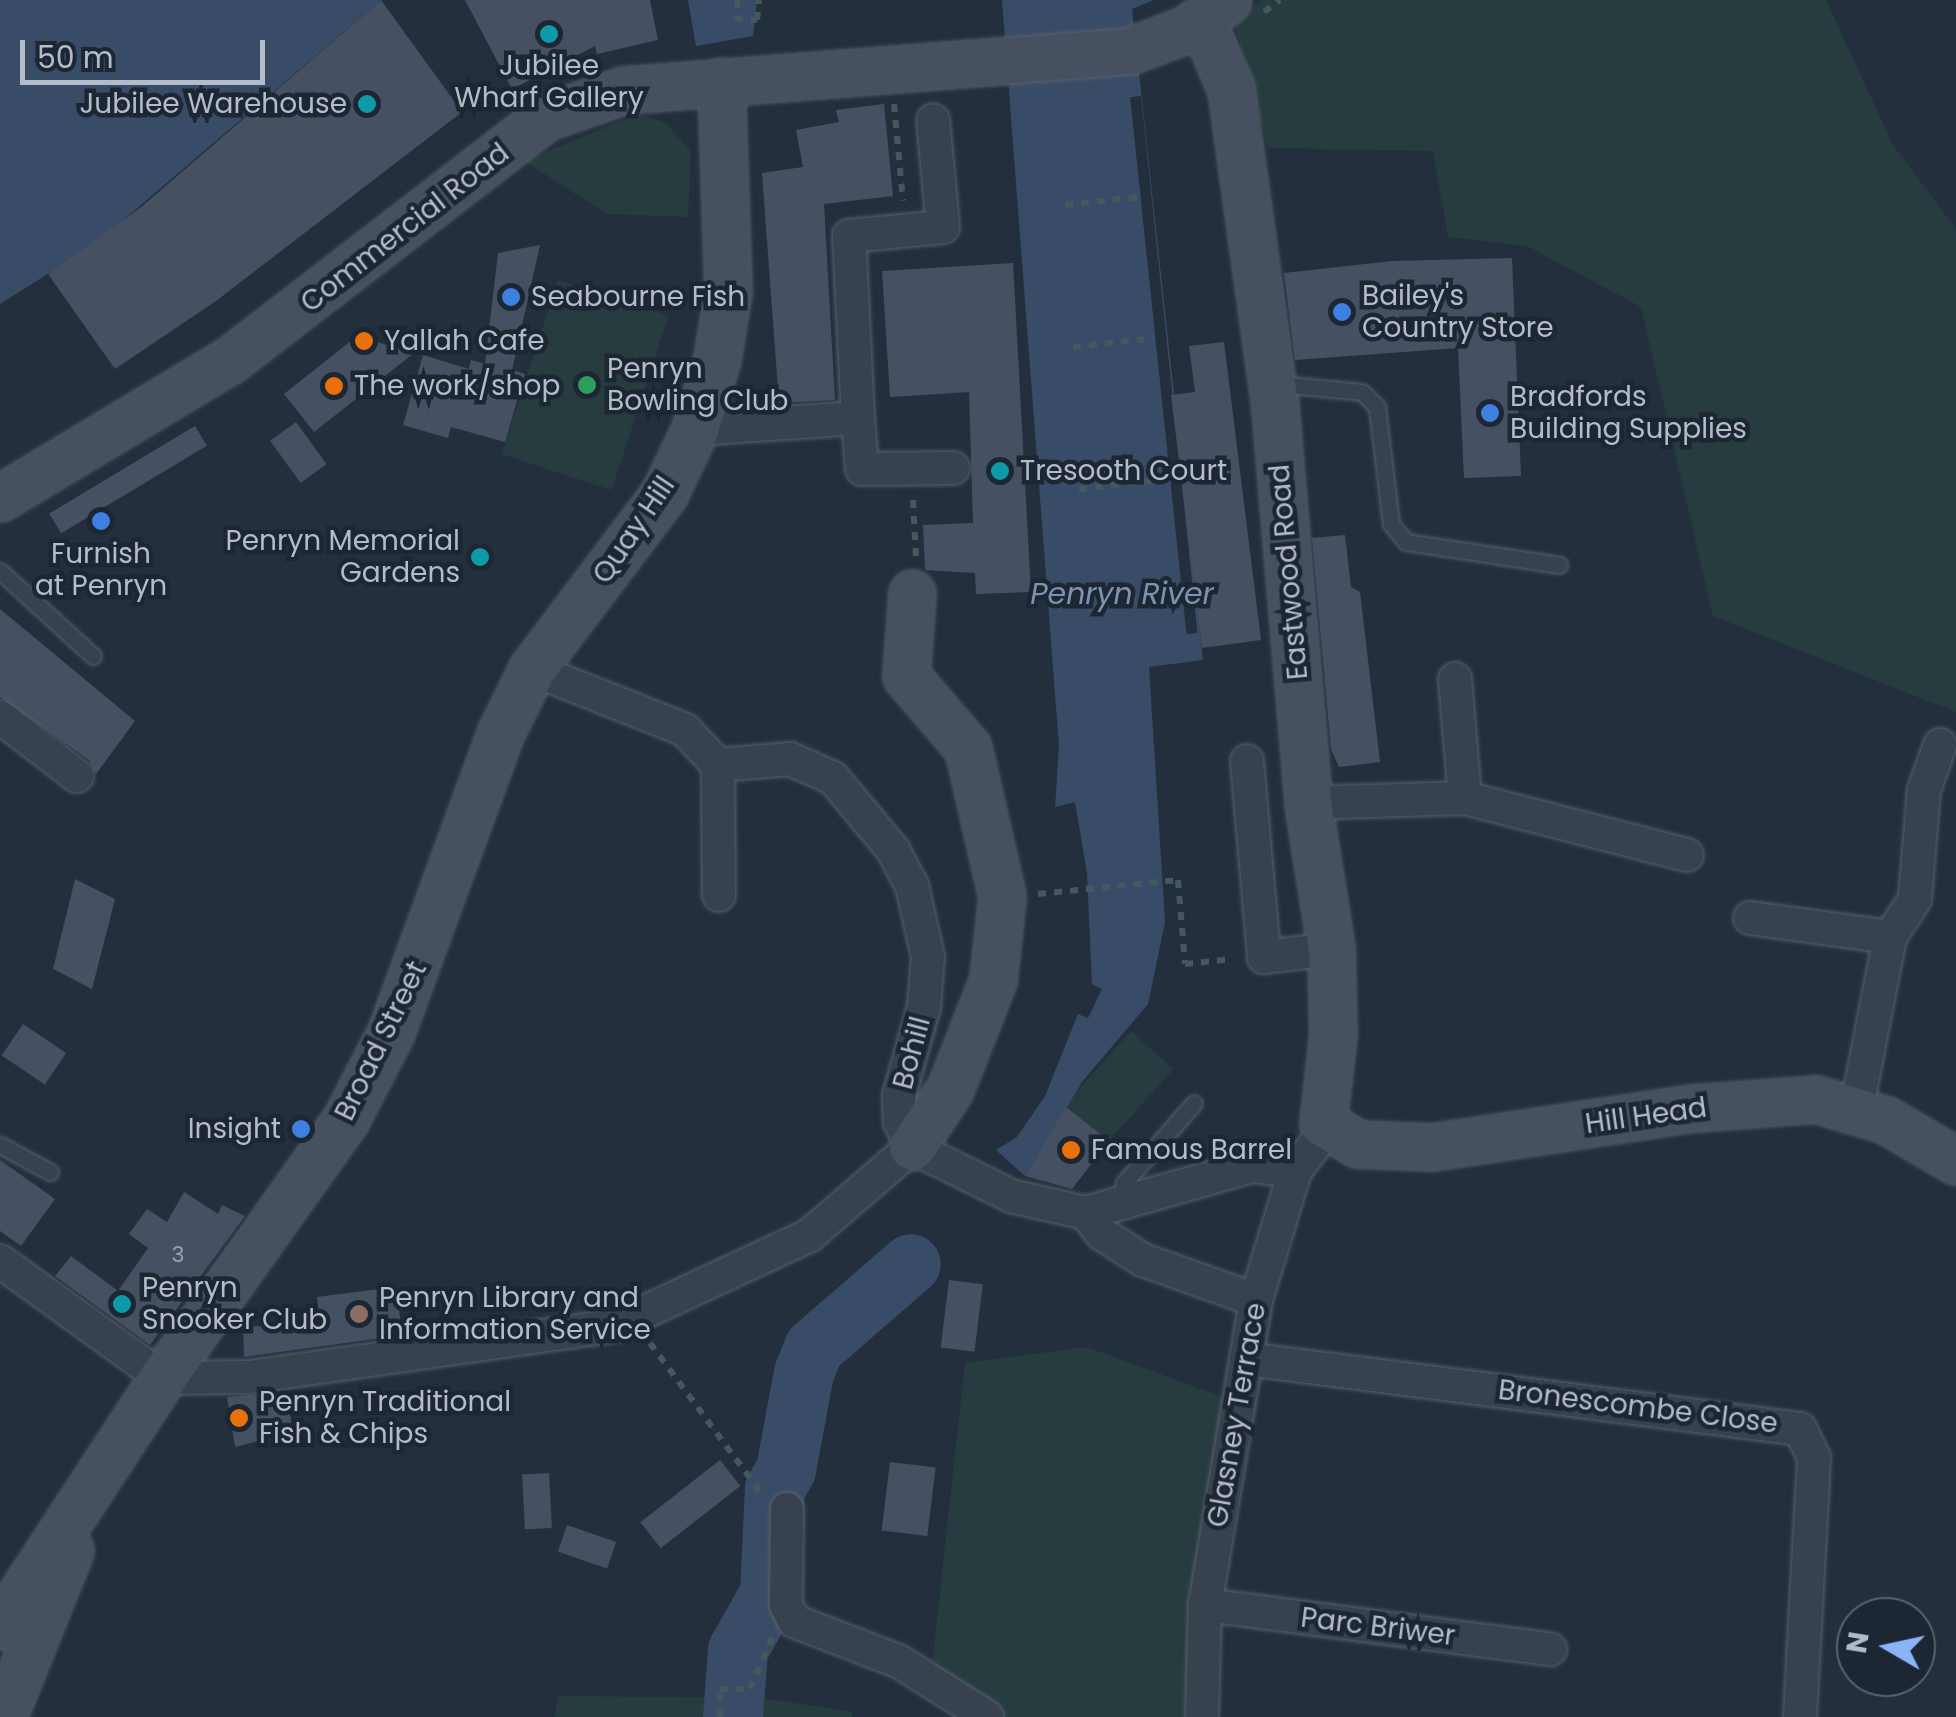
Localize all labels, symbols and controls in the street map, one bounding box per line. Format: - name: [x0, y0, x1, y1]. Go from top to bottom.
- scale bar: [25, 20, 270, 82]
- marker: Jubilee Wharf Gallery: [538, 23, 560, 45]
- text: 50 m: [37, 36, 114, 79]
- place label: Jubilee Wharf Gallery: [454, 49, 644, 115]
- place label: Jubilee Warehouse: [80, 87, 347, 121]
- marker: Jubilee Warehouse: [356, 93, 378, 115]
- street label: Commercial Road: [294, 136, 516, 320]
- place label: Bailey's Country Store: [1362, 279, 1554, 345]
- place label: Seabourne Fish: [531, 280, 745, 314]
- marker: Seabourne Fish: [500, 286, 522, 308]
- marker: Bailey's Country Store: [1331, 301, 1353, 323]
- place label: Yallah Cafe: [384, 324, 544, 358]
- marker: Yallah Cafe: [353, 330, 375, 352]
- place label: Penryn Bowling Club: [607, 352, 788, 418]
- place label: The work/shop: [354, 369, 560, 403]
- marker: Penryn Bowling Club: [576, 374, 598, 396]
- marker: The work/shop: [323, 375, 345, 397]
- place label: Bradfords Building Supplies: [1510, 380, 1747, 446]
- marker: Bradfords Building Supplies: [1479, 402, 1501, 424]
- place label: Tresooth Court: [1020, 454, 1227, 488]
- marker: Tresooth Court: [989, 460, 1011, 482]
- street label: Eastwood Road: [1263, 463, 1315, 681]
- street label: Quay Hill: [586, 470, 682, 590]
- marker: Furnish at Penryn: [90, 510, 112, 532]
- place label: Penryn Memorial Gardens: [226, 524, 460, 590]
- place label: Furnish at Penryn: [35, 537, 167, 603]
- marker: Penryn Memorial Gardens: [469, 546, 491, 568]
- water label: Penryn River: [1030, 576, 1214, 612]
- street label: Broad Street: [328, 956, 434, 1126]
- street label: Bohill: [886, 1013, 938, 1093]
- street label: Hill Head: [1583, 1091, 1709, 1141]
- place label: Insight: [188, 1112, 281, 1146]
- marker: Insight: [290, 1118, 312, 1140]
- place label: Famous Barrel: [1091, 1133, 1292, 1167]
- marker: Famous Barrel: [1060, 1139, 1082, 1161]
- house number: 3: [172, 1242, 184, 1268]
- place label: Penryn Snooker Club: [142, 1271, 327, 1337]
- place label: Penryn Library and Information Service: [379, 1281, 651, 1347]
- marker: Penryn Snooker Club: [111, 1293, 133, 1315]
- street label: Glasney Terrace: [1201, 1300, 1273, 1530]
- marker: Penryn Library and Information Service: [348, 1303, 370, 1325]
- street label: Bronescombe Close: [1496, 1373, 1780, 1441]
- place label: Penryn Traditional Fish & Chips: [259, 1385, 511, 1451]
- marker: Penryn Traditional Fish & Chips: [228, 1407, 250, 1429]
- north arrow: [1836, 1597, 1936, 1697]
- street label: Parc Briwer: [1299, 1601, 1457, 1653]
- text: N: [1837, 1629, 1879, 1656]

